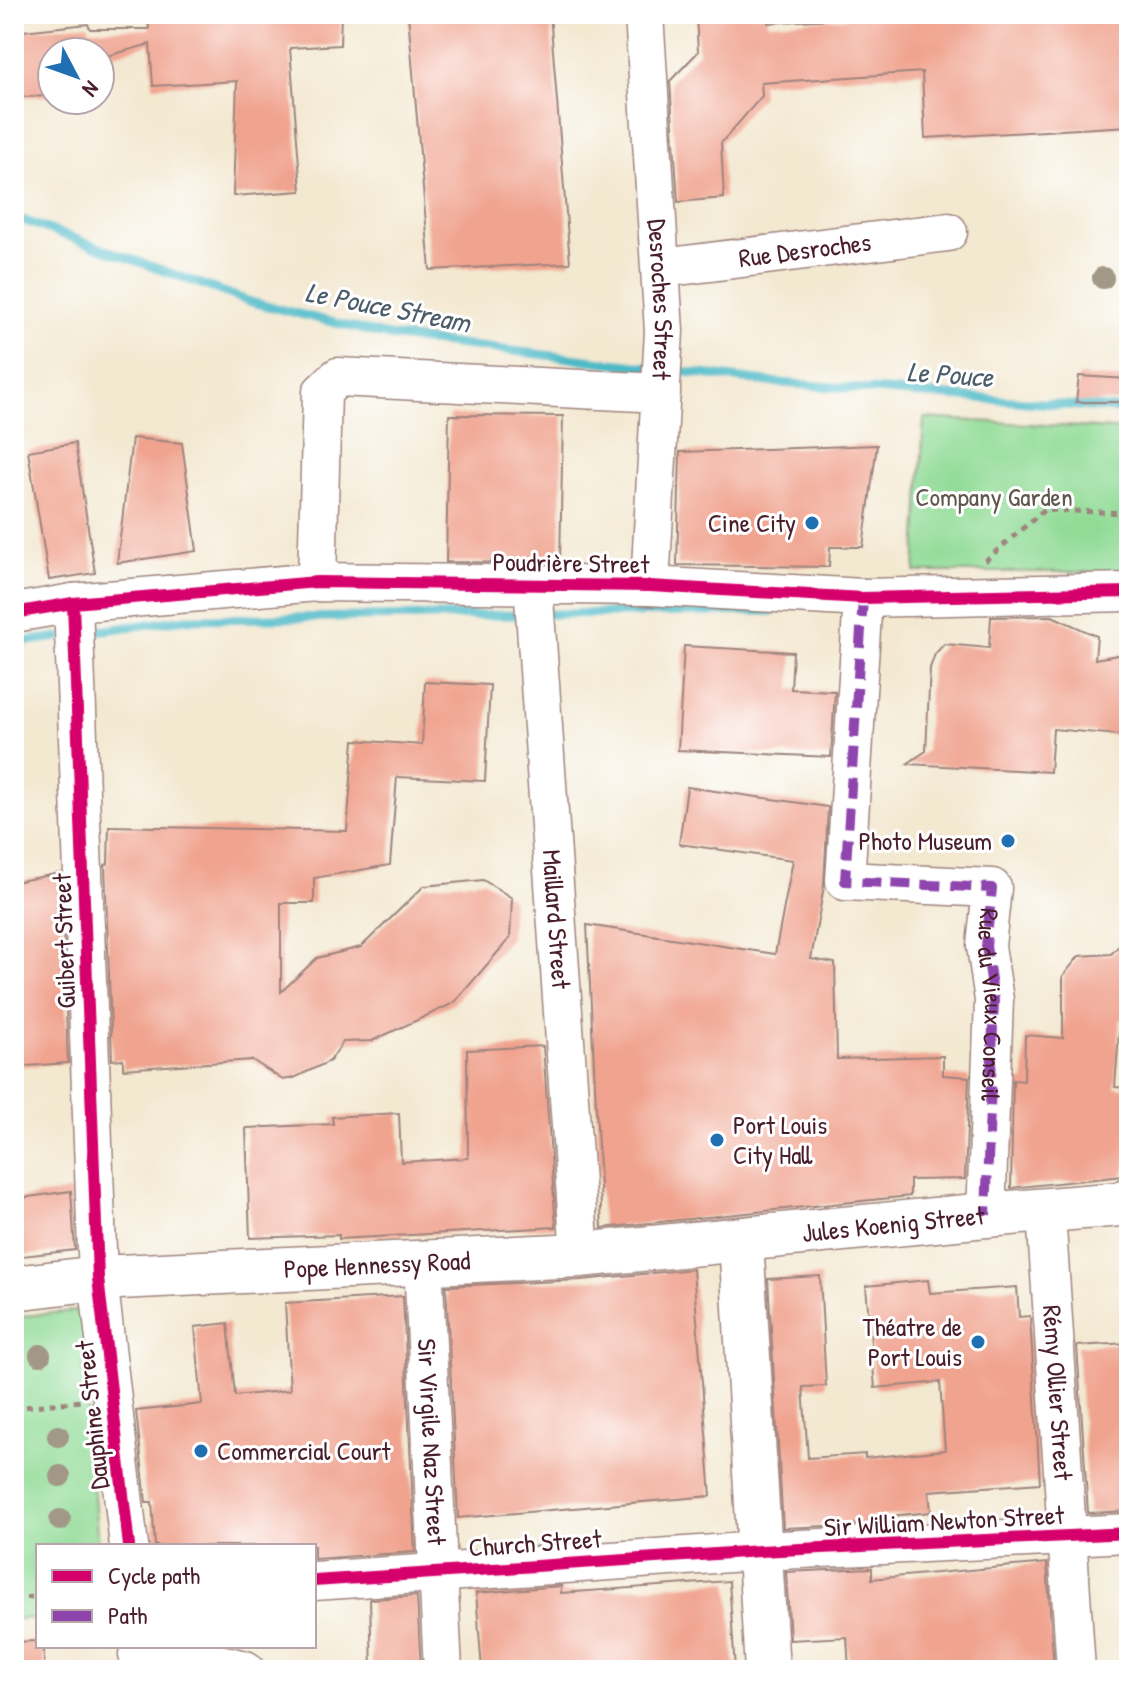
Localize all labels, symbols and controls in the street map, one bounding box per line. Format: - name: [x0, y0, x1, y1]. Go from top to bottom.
- north arrow: [36, 36, 116, 116]
- text: N: [76, 75, 106, 104]
- street label: Desroches Street: [640, 218, 682, 382]
- street label: Rue Desroches: [737, 224, 873, 275]
- water label: Le Pouce Stream: [302, 272, 474, 342]
- water label: Le Pouce: [906, 352, 996, 396]
- park label: Company Garden: [915, 479, 1073, 514]
- place label: Cine City: [708, 505, 796, 540]
- marker: Cine City: [803, 514, 821, 532]
- street label: Poudrière Street: [492, 544, 651, 581]
- place label: Photo Museum: [858, 823, 992, 858]
- marker: Photo Museum: [999, 832, 1017, 850]
- street label: Maillard Street: [535, 848, 579, 991]
- street label: Guibert Street: [44, 872, 83, 1009]
- street label: Rue du Vieux Conseil: [969, 907, 1012, 1102]
- place label: Port Louis City Hall: [733, 1107, 827, 1172]
- marker: Port Louis City Hall: [708, 1131, 726, 1149]
- street label: Jules Koenig Street: [800, 1197, 987, 1250]
- street label: Pope Hennessy Road: [283, 1242, 471, 1286]
- street label: Rémy Ollier Street: [1035, 1304, 1082, 1482]
- place label: Théatre de Port Louis: [863, 1309, 962, 1374]
- marker: Théatre de Port Louis: [969, 1333, 987, 1351]
- street label: Dauphine Street: [66, 1338, 117, 1491]
- street label: Sir Virgile Naz Street: [410, 1338, 455, 1547]
- place label: Commercial Court: [217, 1433, 392, 1468]
- marker: Commercial Court: [192, 1442, 210, 1460]
- street label: Sir William Newton Street: [823, 1497, 1066, 1544]
- street label: Church Street: [467, 1520, 604, 1565]
- legend: [36, 1544, 316, 1648]
- text: Cycle path: [108, 1559, 200, 1591]
- text: Path: [108, 1599, 147, 1631]

